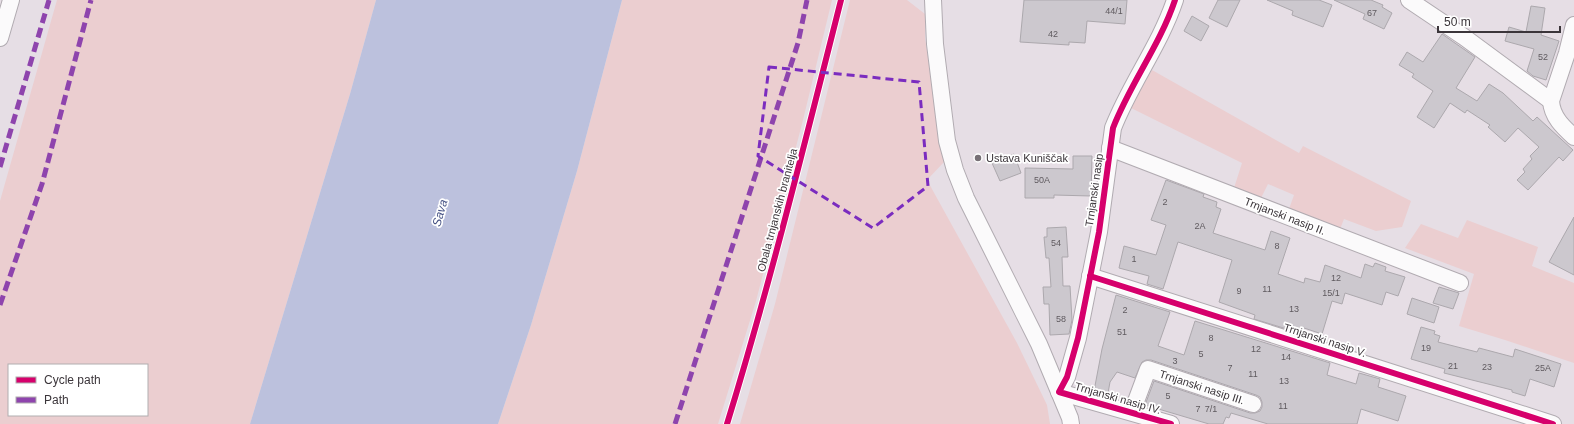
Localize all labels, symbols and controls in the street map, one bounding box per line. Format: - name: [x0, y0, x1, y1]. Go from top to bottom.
- house number: 44/1: [1105, 6, 1123, 16]
- house number: 67: [1367, 8, 1377, 18]
- scale bar: [1438, 8, 1560, 34]
- text: 50 m: [1444, 15, 1471, 29]
- house number: 42: [1048, 29, 1058, 39]
- house number: 52: [1538, 52, 1548, 62]
- street label: Obala trnjanskih branitelja: [755, 146, 799, 273]
- place label: Ustava Kuniščak: [986, 152, 1068, 164]
- marker: Ustava Kuniščak: [973, 153, 983, 163]
- street label: Trnjanski nasip: [1083, 153, 1105, 227]
- house number: 50A: [1034, 175, 1050, 185]
- street label: Trnjanski nasip II.: [1243, 195, 1327, 237]
- house number: 2: [1162, 197, 1168, 207]
- water label: Sava: [430, 198, 451, 228]
- house number: 2A: [1194, 221, 1206, 231]
- house number: 54: [1051, 238, 1061, 248]
- house number: 8: [1274, 241, 1280, 251]
- house number: 1: [1131, 254, 1137, 264]
- house number: 12: [1331, 273, 1341, 283]
- house number: 11: [1262, 284, 1272, 294]
- house number: 9: [1236, 286, 1242, 296]
- house number: 15/1: [1322, 288, 1340, 298]
- house number: 13: [1289, 304, 1299, 314]
- house number: 2: [1122, 305, 1128, 315]
- house number: 58: [1056, 314, 1066, 324]
- street label: Trnjanski nasip V.: [1282, 321, 1368, 359]
- house number: 51: [1117, 327, 1127, 337]
- house number: 8: [1208, 333, 1214, 343]
- house number: 19: [1421, 343, 1431, 353]
- house number: 12: [1251, 344, 1261, 354]
- house number: 5: [1198, 349, 1204, 359]
- house number: 14: [1281, 352, 1291, 362]
- house number: 3: [1172, 356, 1178, 366]
- house number: 21: [1448, 361, 1458, 371]
- house number: 23: [1482, 362, 1492, 372]
- house number: 7: [1227, 363, 1233, 373]
- house number: 25A: [1535, 363, 1551, 373]
- legend: [8, 364, 148, 416]
- street label: Trnjanski nasip III.: [1158, 368, 1246, 406]
- house number: 11: [1248, 369, 1258, 379]
- text: Cycle path: [44, 373, 101, 387]
- house number: 13: [1279, 376, 1289, 386]
- street label: Trnjanski nasip IV.: [1074, 380, 1162, 416]
- house number: 5: [1165, 391, 1171, 401]
- text: Path: [44, 393, 69, 407]
- house number: 11: [1278, 401, 1288, 411]
- house number: 7: [1195, 404, 1201, 414]
- house number: 7/1: [1205, 404, 1217, 414]

